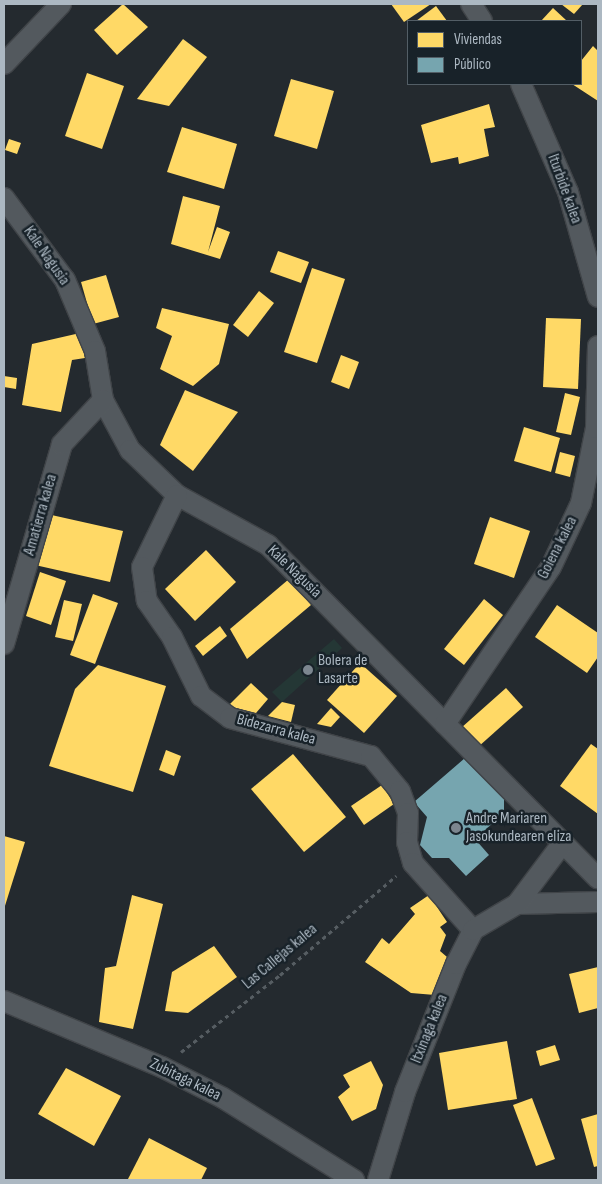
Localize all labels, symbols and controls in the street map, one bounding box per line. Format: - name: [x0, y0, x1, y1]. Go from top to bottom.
- legend: [407, 20, 582, 85]
- text: Viviendas: [454, 30, 502, 49]
- text: Público: [454, 55, 491, 74]
- street label: Iturbide kalea: [543, 152, 585, 226]
- street label: Kale Nagusia: [19, 223, 73, 289]
- street label: Amatierra kalea: [20, 472, 62, 558]
- street label: Goiena kalea: [534, 514, 582, 582]
- street label: Kale Nagusia: [263, 542, 325, 602]
- place label: Bolera de Lasarte: [318, 651, 367, 689]
- marker: Bolera de Lasarte: [302, 664, 314, 676]
- street label: Bidezarra kalea: [235, 710, 317, 750]
- place label: Andre Mariaren Jasokundearen eliza: [466, 809, 572, 847]
- marker: Andre Mariaren Jasokundearen eliza: [450, 822, 462, 834]
- street label: Las Callejas kalea: [239, 920, 321, 994]
- street label: Itxinaga kalea: [407, 992, 453, 1066]
- street label: Zubitaga kalea: [146, 1055, 224, 1105]

